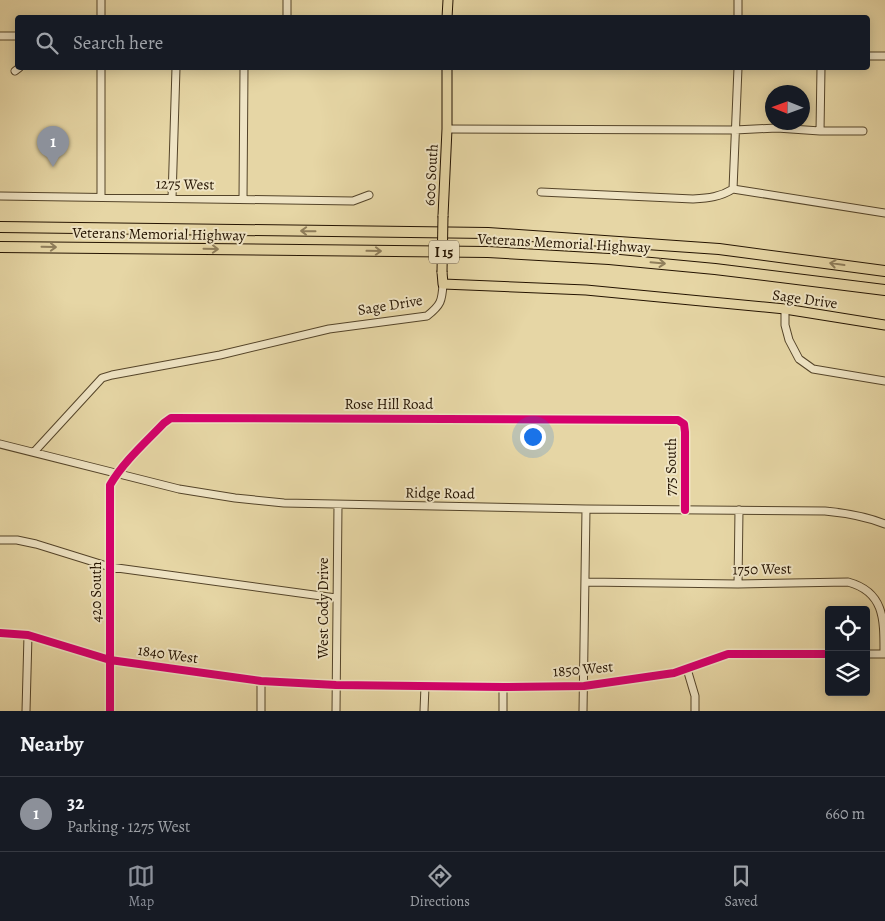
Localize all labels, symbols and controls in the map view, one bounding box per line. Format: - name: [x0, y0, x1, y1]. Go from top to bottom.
- search box: [15, 15, 870, 70]
- icon: search: [33, 29, 61, 57]
- text: Search here: [73, 30, 163, 56]
- north arrow: [765, 85, 810, 130]
- pin: 1: [37, 126, 69, 167]
- street label: 600 South: [419, 143, 443, 207]
- street label: 1275 West: [156, 173, 214, 195]
- street label: Veterans Memorial Highway: [71, 222, 246, 246]
- one-way arrow: [300, 226, 316, 236]
- street label: Veterans Memorial Highway: [476, 228, 651, 258]
- road number: I 15: [429, 240, 459, 264]
- one-way arrow: [40, 242, 56, 252]
- one-way arrow: [202, 244, 219, 254]
- one-way arrow: [365, 246, 381, 256]
- one-way arrow: [650, 258, 666, 268]
- one-way arrow: [829, 259, 845, 269]
- street label: Sage Drive: [771, 285, 839, 314]
- street label: Sage Drive: [356, 290, 424, 320]
- street label: Rose Hill Road: [345, 394, 434, 414]
- your location: [520, 424, 546, 450]
- street label: 775 South: [661, 438, 681, 496]
- street label: Ridge Road: [405, 482, 476, 504]
- street label: West Cody Drive: [313, 557, 333, 660]
- street label: 1750 West: [732, 558, 792, 580]
- street label: 420 South: [86, 561, 106, 623]
- map controls: [825, 606, 870, 696]
- button: locate: [825, 606, 870, 651]
- street label: 1840 West: [137, 640, 199, 668]
- button: layers: [825, 651, 870, 696]
- street label: 1850 West: [552, 656, 614, 682]
- text: Nearby: [20, 730, 83, 758]
- text: 32: [67, 790, 84, 816]
- text: 1: [33, 803, 39, 825]
- text: 660 m: [825, 803, 865, 825]
- text: Parking · 1275 West: [67, 816, 190, 838]
- tab: Map: [127, 862, 155, 911]
- tab: Directions: [410, 862, 470, 911]
- tab: Saved: [725, 862, 758, 911]

